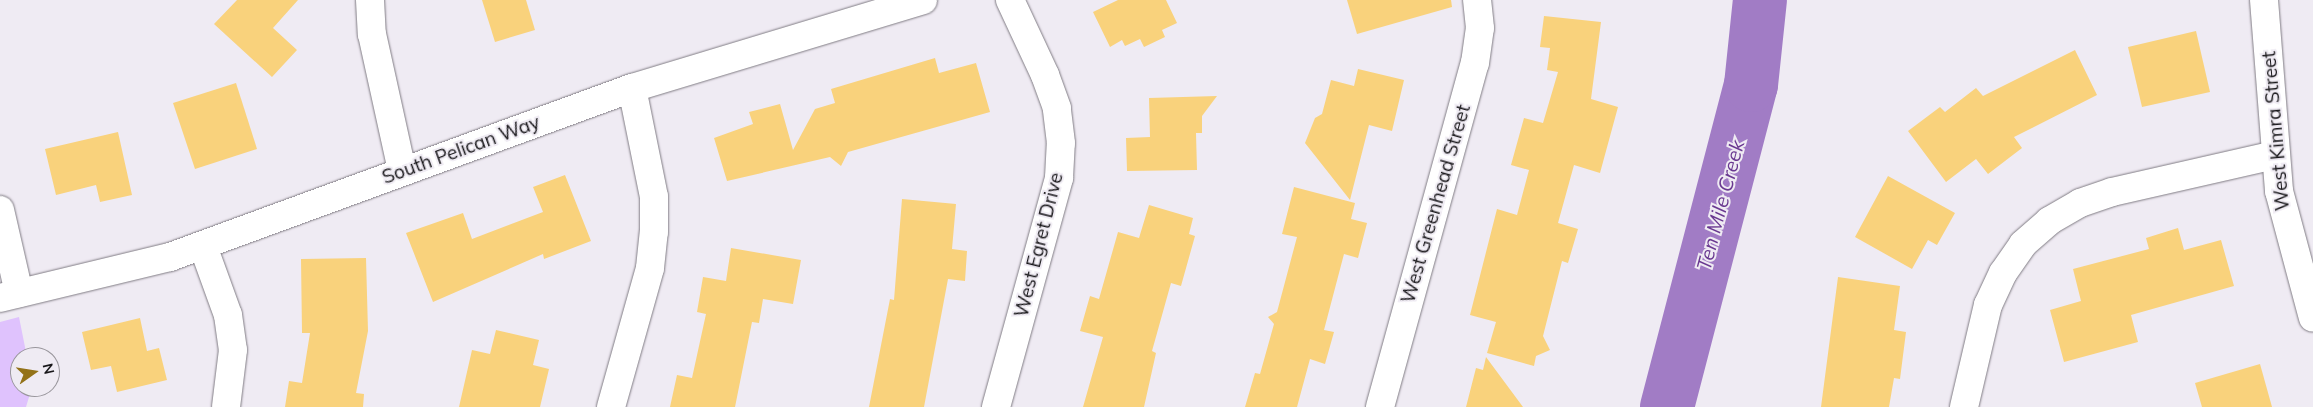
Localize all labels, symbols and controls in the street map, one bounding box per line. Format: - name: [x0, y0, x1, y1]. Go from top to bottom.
- street label: West Kimra Street: [2258, 50, 2294, 212]
- street label: West Greenhead Street: [1397, 102, 1475, 306]
- street label: South Pelican Way: [379, 111, 543, 189]
- water label: Ten Mile Creek: [1691, 137, 1749, 273]
- street label: West Egret Drive: [1010, 170, 1068, 320]
- north arrow: [10, 347, 60, 397]
- text: N: [39, 362, 59, 376]

